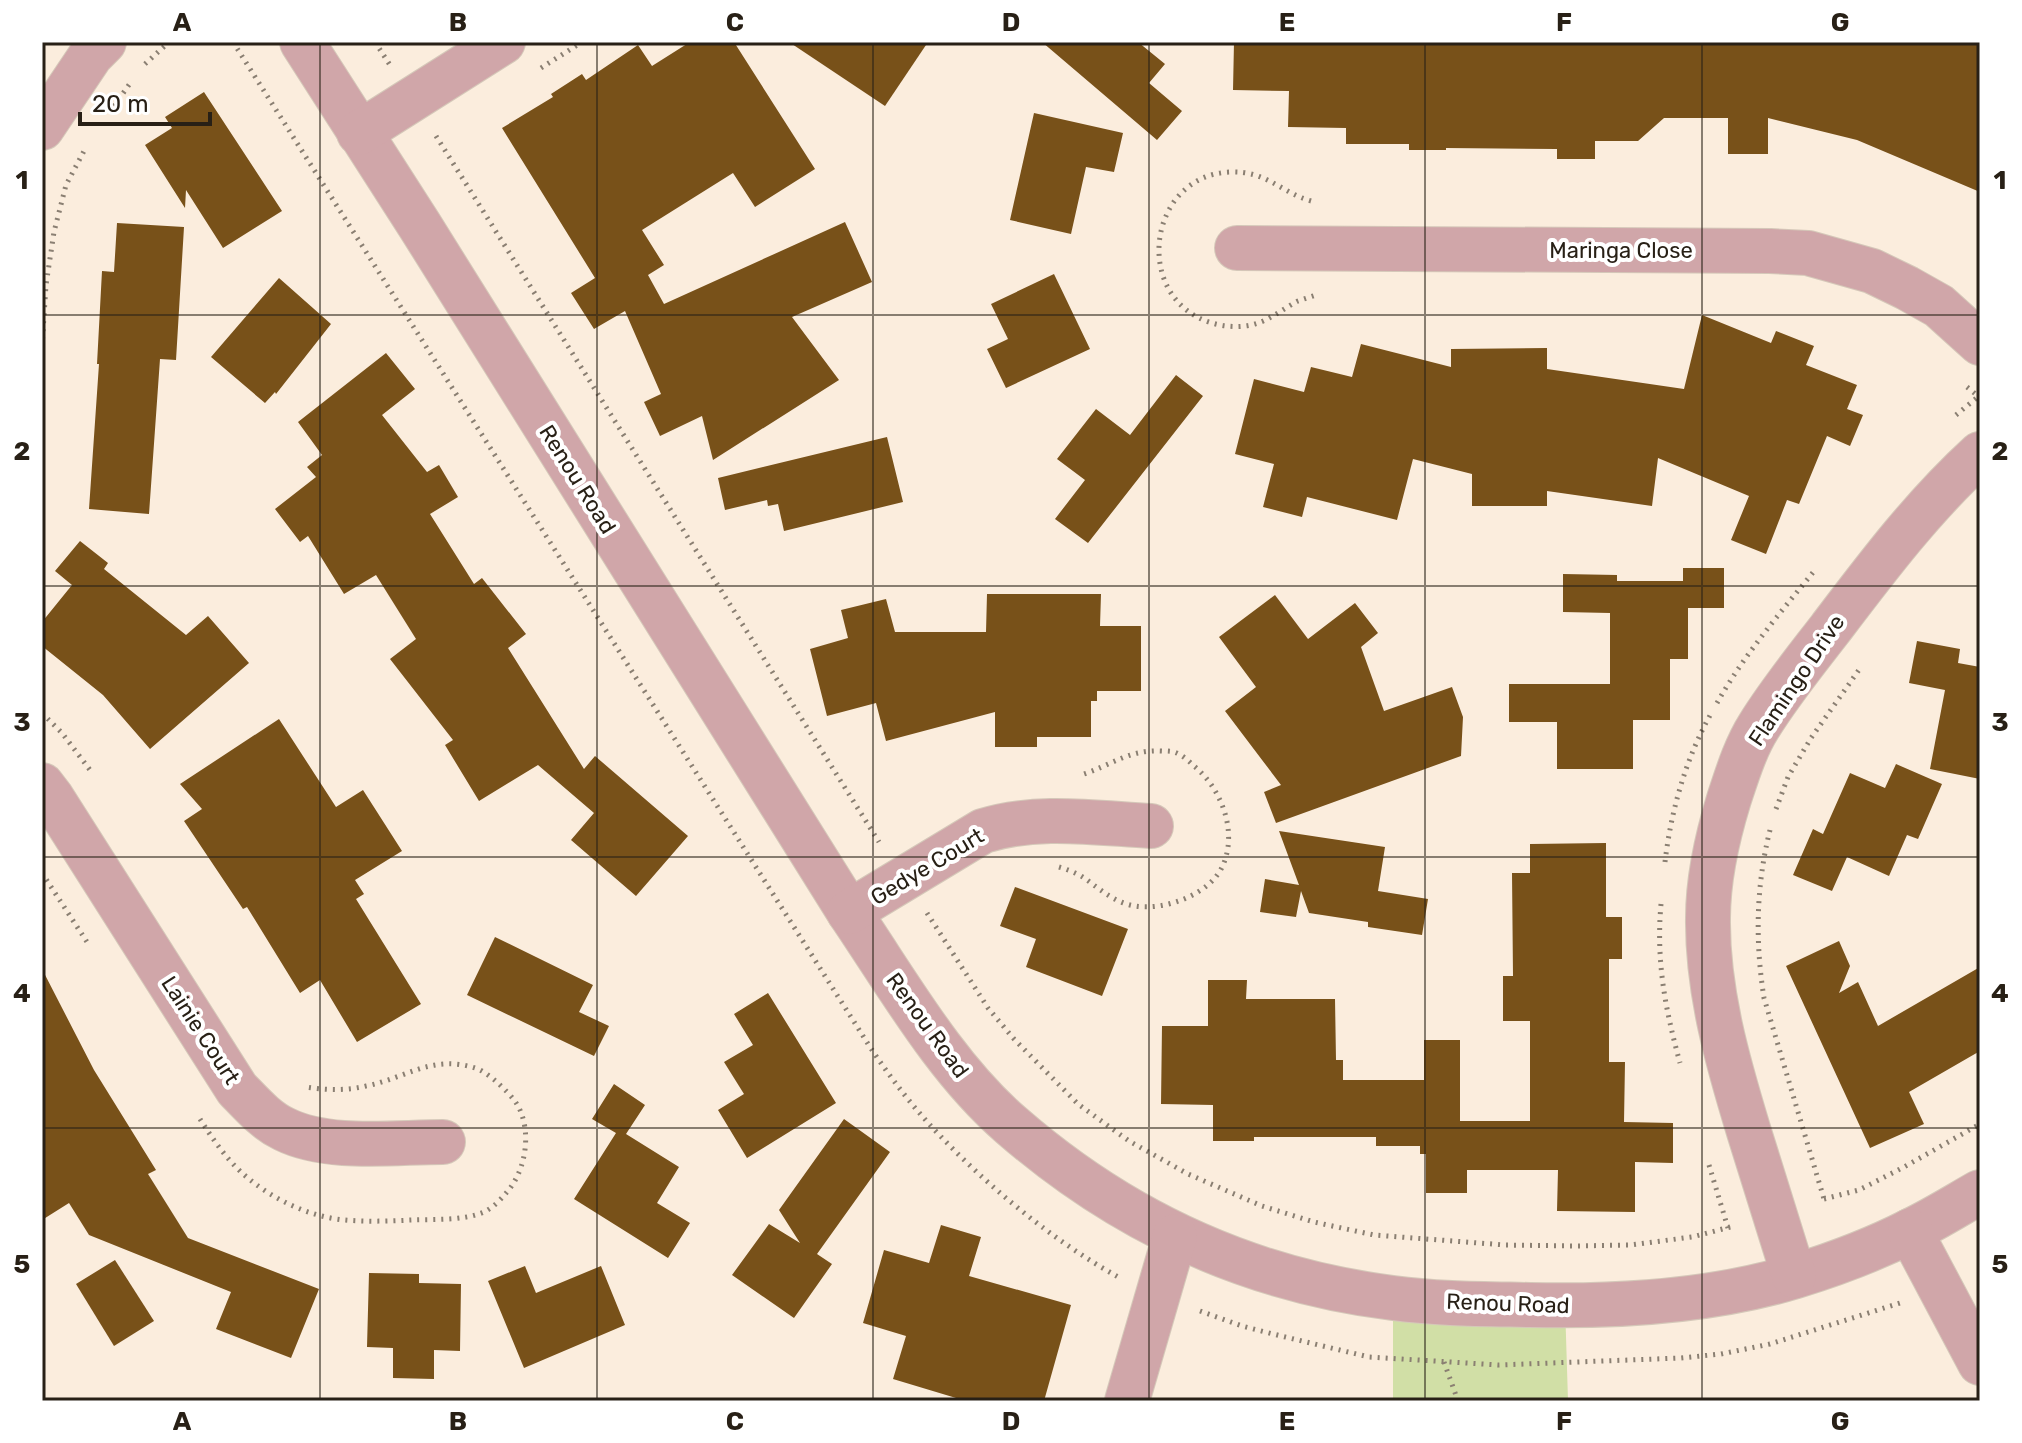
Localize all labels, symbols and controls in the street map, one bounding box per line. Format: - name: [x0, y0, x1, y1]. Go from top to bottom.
- text: A: [173, 7, 192, 38]
- text: B: [449, 7, 467, 38]
- text: C: [726, 7, 744, 38]
- text: D: [1002, 7, 1020, 38]
- text: E: [1279, 7, 1295, 38]
- text: F: [1556, 7, 1572, 38]
- text: G: [1831, 7, 1849, 38]
- scale bar: [80, 76, 210, 126]
- text: 20 m: [92, 90, 149, 118]
- text: 1: [16, 165, 28, 196]
- text: 1: [1994, 165, 2006, 196]
- street label: Maringa Close: [1549, 237, 1693, 264]
- street label: Renou Road: [533, 420, 622, 539]
- text: 2: [14, 436, 30, 467]
- text: 2: [1992, 436, 2008, 467]
- street label: Flamingo Drive: [1743, 609, 1850, 751]
- text: 3: [13, 707, 31, 738]
- text: 3: [1991, 707, 2009, 738]
- street label: Gedye Court: [866, 822, 989, 911]
- street label: Renou Road: [880, 967, 975, 1083]
- street label: Lainie Court: [156, 971, 246, 1090]
- text: 4: [13, 978, 31, 1009]
- text: 4: [1991, 978, 2009, 1009]
- text: 5: [14, 1249, 30, 1280]
- text: 5: [1992, 1249, 2008, 1280]
- street label: Renou Road: [1446, 1288, 1570, 1319]
- text: A: [173, 1406, 192, 1437]
- text: B: [449, 1406, 467, 1437]
- text: C: [726, 1406, 744, 1437]
- text: D: [1002, 1406, 1020, 1437]
- text: E: [1279, 1406, 1295, 1437]
- text: F: [1556, 1406, 1572, 1437]
- text: G: [1831, 1406, 1849, 1437]

